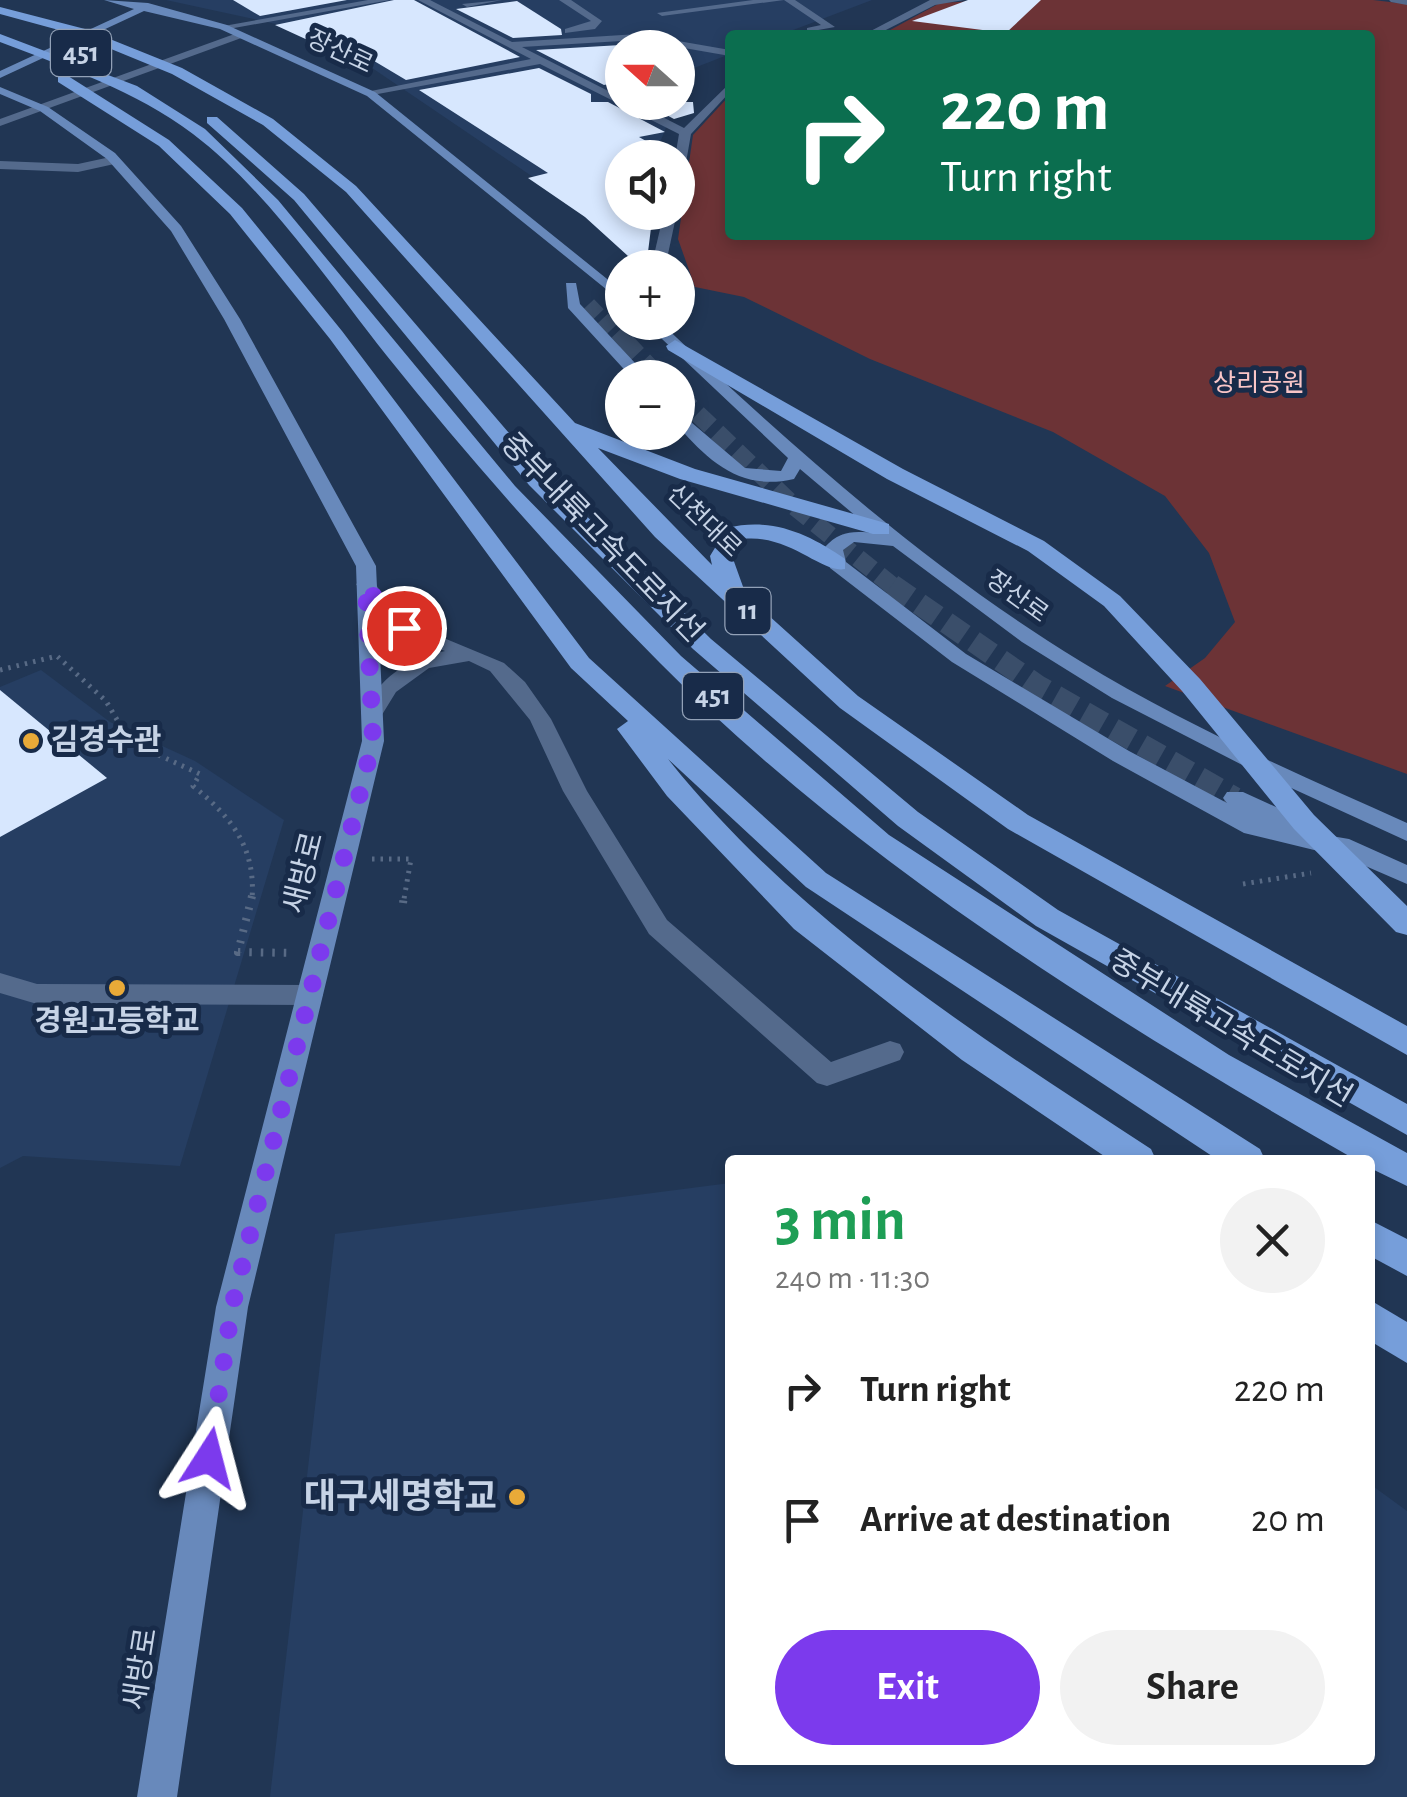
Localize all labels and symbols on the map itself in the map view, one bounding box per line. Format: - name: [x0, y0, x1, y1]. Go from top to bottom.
- street label: 장산로: [303, 25, 377, 78]
- road number: 451: [51, 30, 111, 76]
- north arrow: [605, 30, 695, 120]
- park label: 상리공원: [1213, 370, 1305, 396]
- street label: 중부내륙고속도로지선: [495, 427, 710, 648]
- street label: 신천대로: [662, 479, 746, 562]
- street label: 장산로: [982, 566, 1053, 627]
- pin: [362, 586, 447, 671]
- road number: 11: [726, 588, 770, 634]
- road number: 451: [683, 673, 743, 719]
- place label: 김경수관: [51, 724, 161, 756]
- marker: 김경수관: [20, 730, 42, 752]
- street label: 새방로: [278, 829, 329, 917]
- street label: 중부내륙고속도로지선: [1105, 943, 1358, 1113]
- marker: 경원고등학교: [106, 977, 128, 999]
- place label: 경원고등학교: [34, 1005, 200, 1037]
- position arrow: [157, 1406, 261, 1510]
- place label: 대구세명학교: [304, 1478, 497, 1515]
- marker: 대구세명학교: [506, 1486, 528, 1508]
- street label: 새방로: [119, 1626, 162, 1712]

